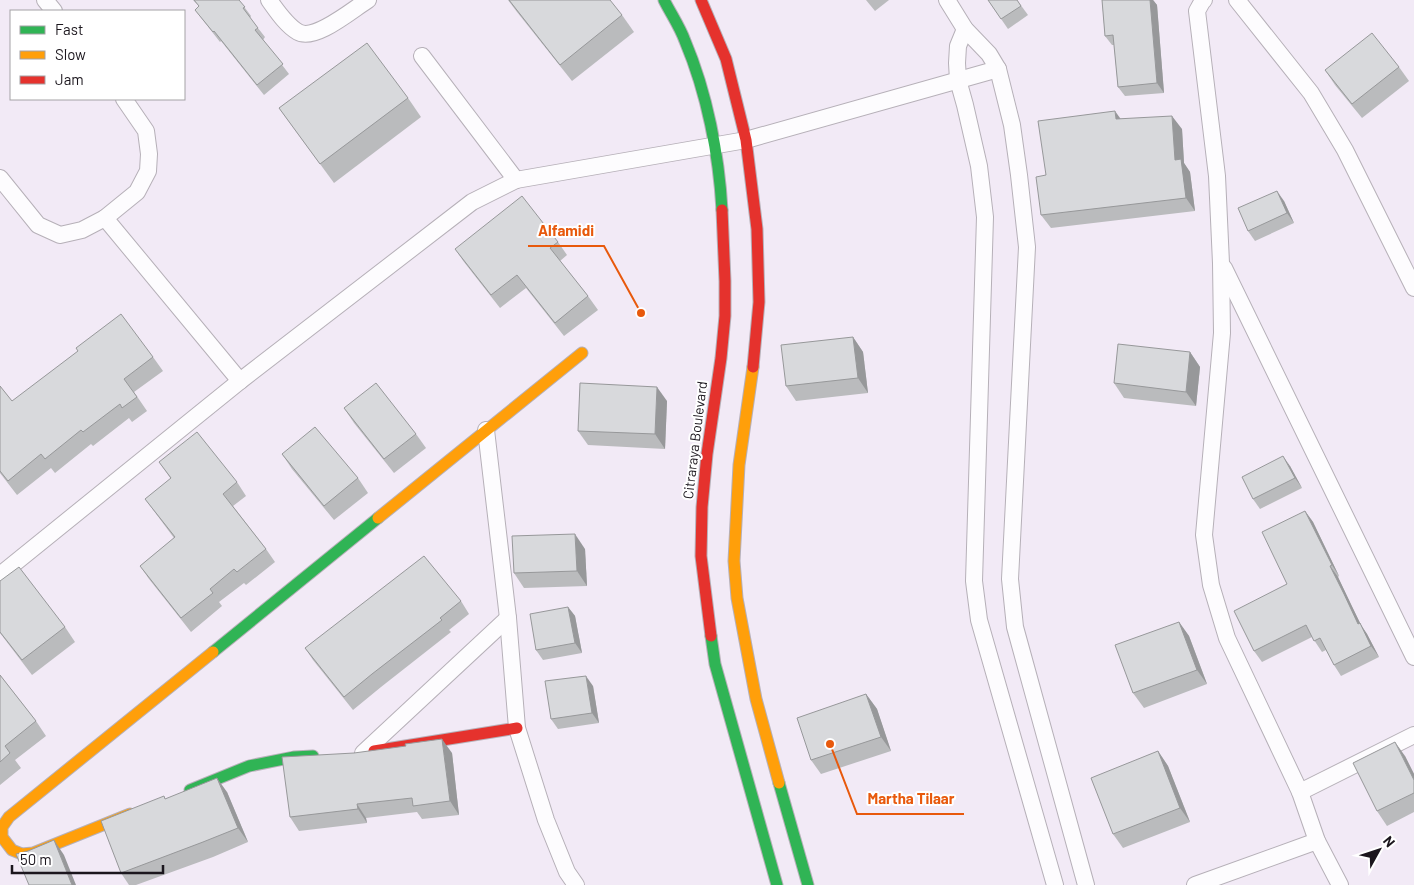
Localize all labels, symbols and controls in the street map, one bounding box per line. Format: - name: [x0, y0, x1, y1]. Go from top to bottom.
- legend: [10, 10, 185, 100]
- text: Fast: [55, 20, 83, 38]
- text: Slow: [55, 45, 86, 63]
- text: Jam: [55, 70, 84, 88]
- callout: Alfamidi: [528, 216, 604, 246]
- text: Alfamidi: [538, 221, 594, 239]
- street label: Citraraya Boulevard: [679, 380, 710, 500]
- callout: Martha Tilaar: [857, 784, 964, 814]
- text: Martha Tilaar: [867, 789, 955, 807]
- north arrow: [1354, 825, 1404, 875]
- text: N: [1380, 832, 1399, 850]
- scale bar: [12, 842, 164, 874]
- text: 50 m: [20, 850, 52, 868]

